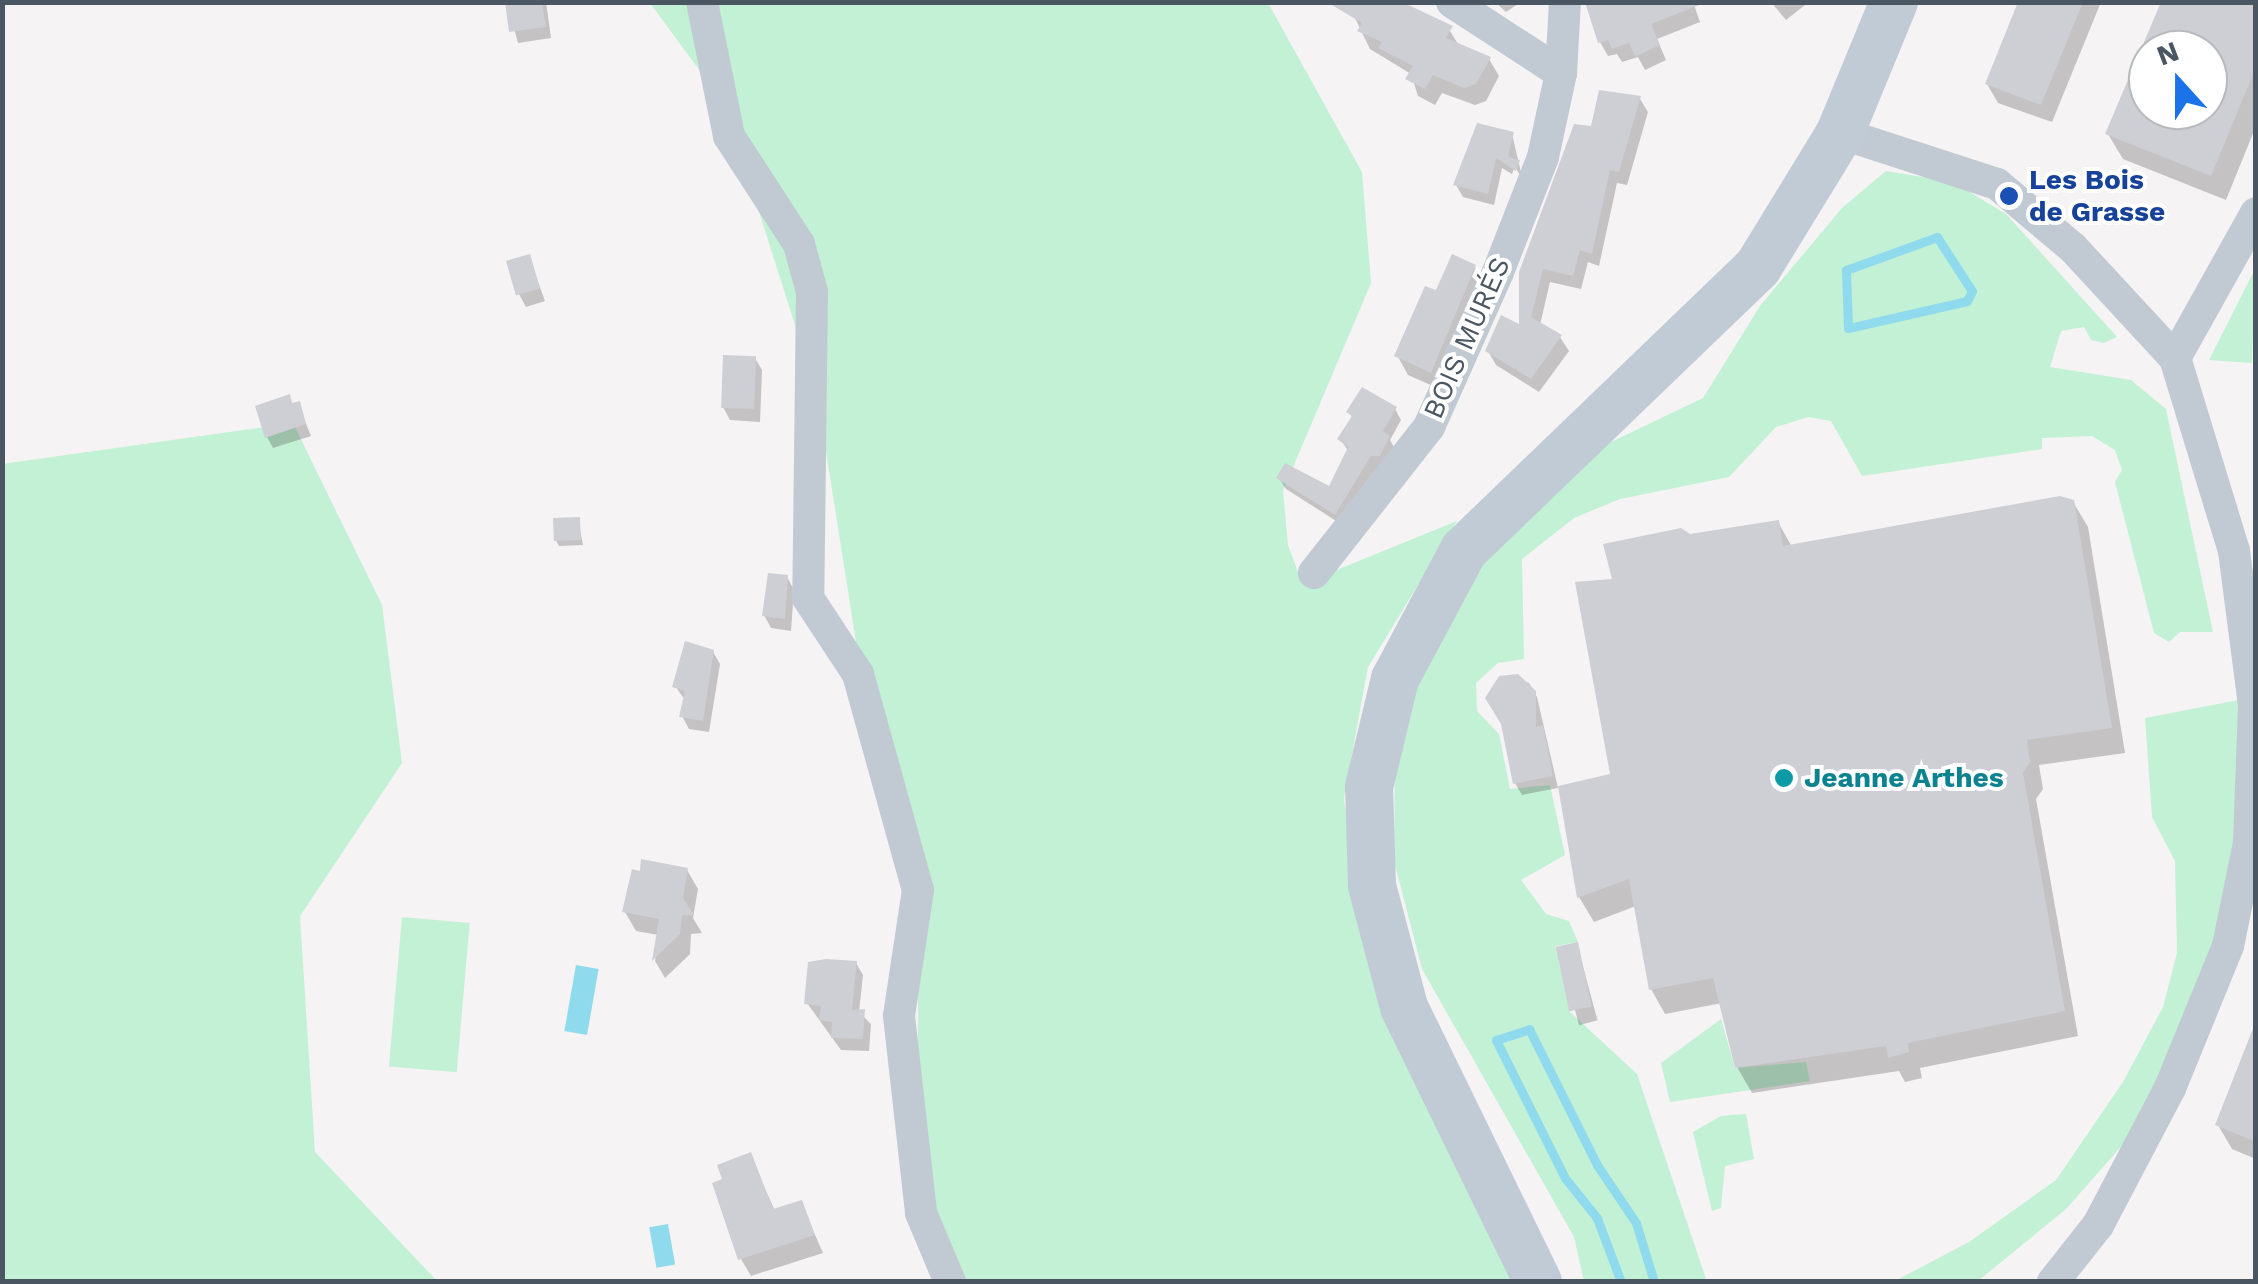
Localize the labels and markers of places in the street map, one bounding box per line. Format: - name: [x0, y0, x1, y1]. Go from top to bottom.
- place label: Les Bois de Grasse: [2029, 163, 2165, 229]
- marker: Les Bois de Grasse: [1998, 185, 2020, 207]
- place label: Jeanne Arthes: [1804, 761, 2004, 795]
- marker: Jeanne Arthes: [1773, 767, 1795, 789]

